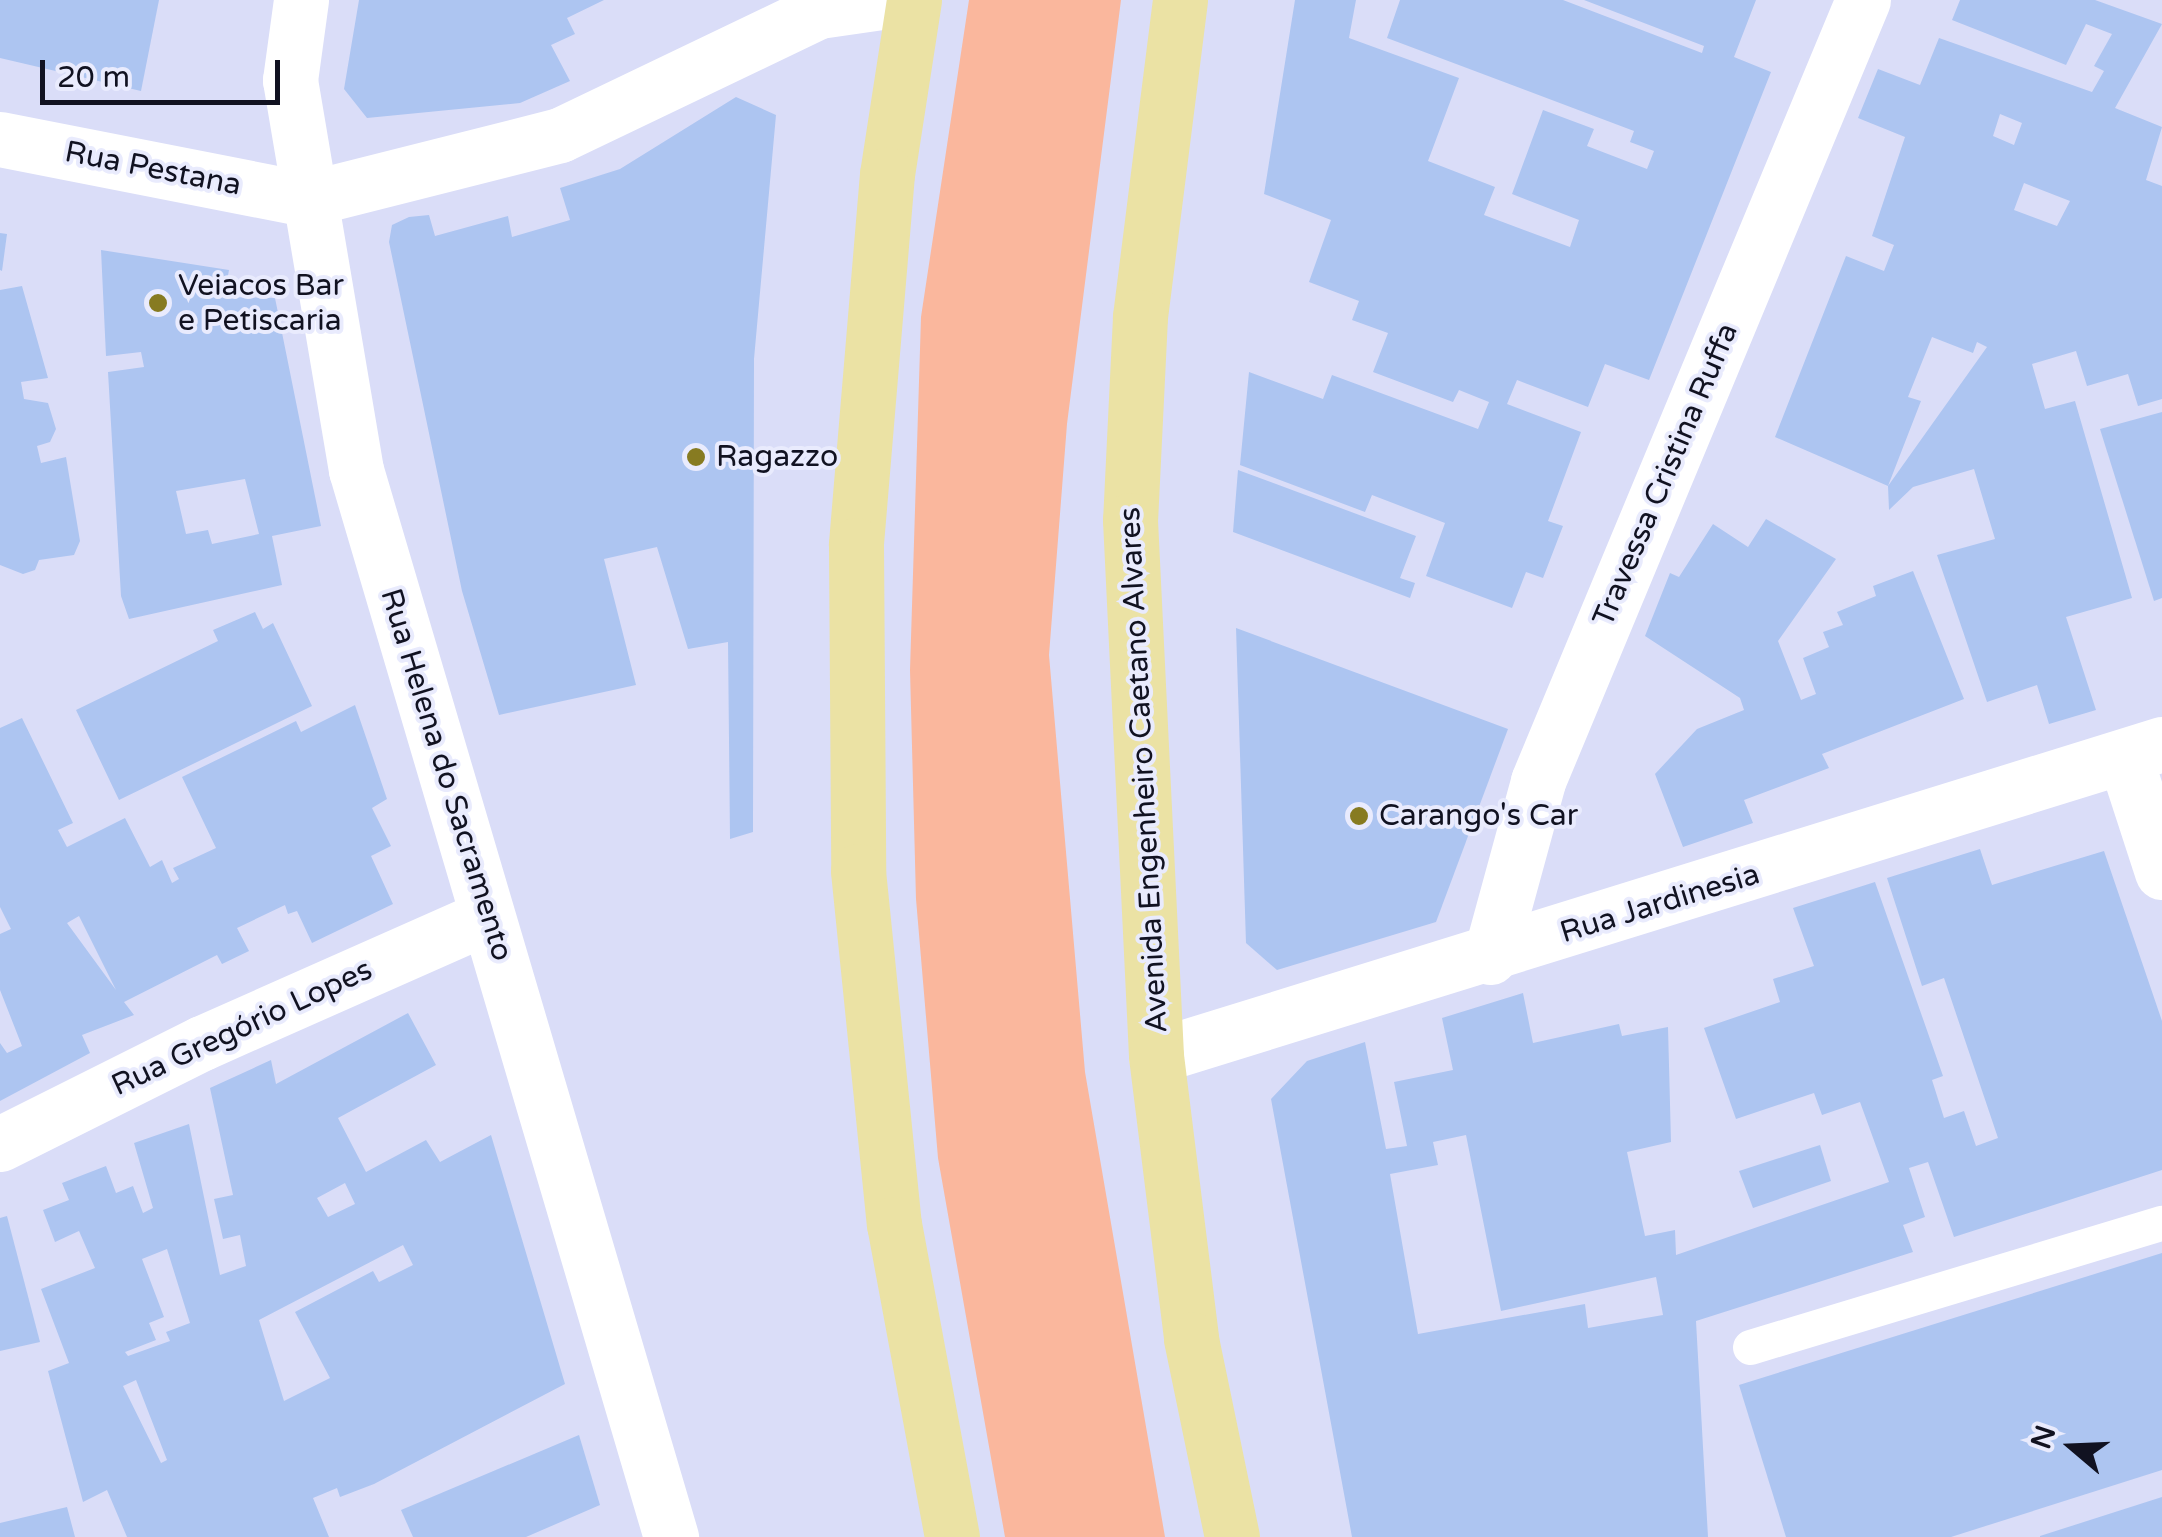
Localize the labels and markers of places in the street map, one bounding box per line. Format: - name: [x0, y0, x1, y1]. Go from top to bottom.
- place label: Veiacos Bar e Petiscaria: [178, 268, 344, 338]
- marker: Veiacos Bar e Petiscaria: [147, 292, 169, 314]
- place label: Ragazzo: [716, 439, 838, 475]
- marker: Ragazzo: [685, 446, 707, 468]
- place label: Carango's Car: [1379, 798, 1578, 834]
- marker: Carango's Car: [1348, 805, 1370, 827]

